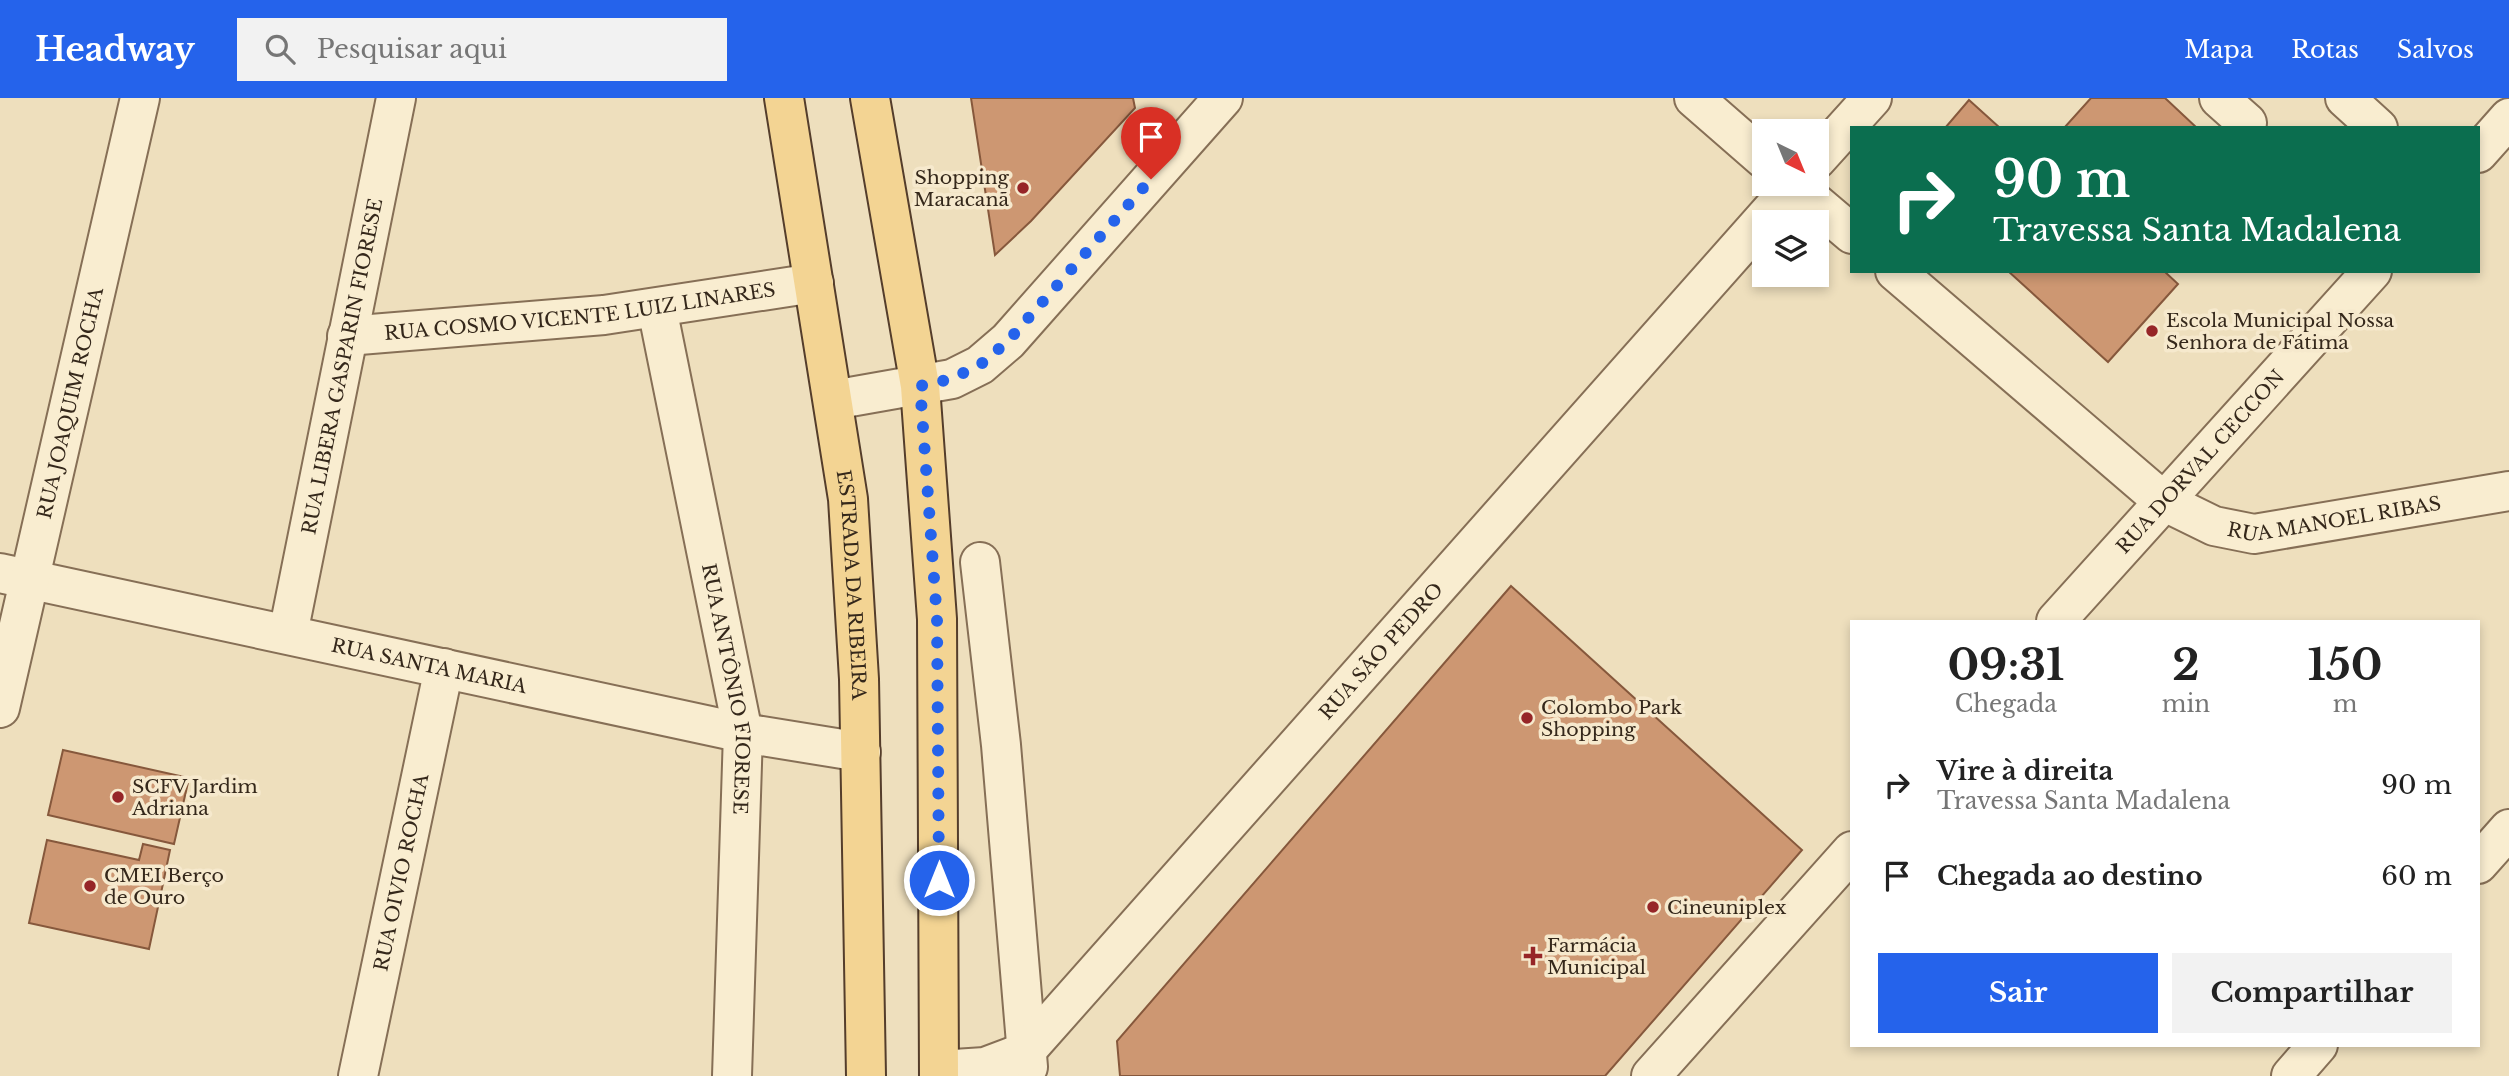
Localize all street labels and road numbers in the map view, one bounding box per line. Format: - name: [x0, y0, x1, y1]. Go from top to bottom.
- street label: RUA LIBERA GASPARIN FIORESE: [297, 197, 387, 536]
- street label: RUA COSMO VICENTE LUIZ LINARES: [383, 278, 777, 345]
- street label: RUA JOAQUIM ROCHA: [33, 285, 108, 521]
- street label: RUA DORVAL CECCON: [2112, 365, 2289, 558]
- street label: ESTRADA DA RIBEIRA: [832, 468, 870, 701]
- street label: RUA MANOEL RIBAS: [2225, 492, 2443, 546]
- street label: RUA ANTÔNIO FIORESE: [697, 561, 754, 815]
- street label: RUA SÃO PEDRO: [1314, 578, 1448, 724]
- street label: RUA SANTA MARIA: [329, 634, 529, 698]
- street label: RUA OIVIO ROCHA: [369, 771, 433, 973]

